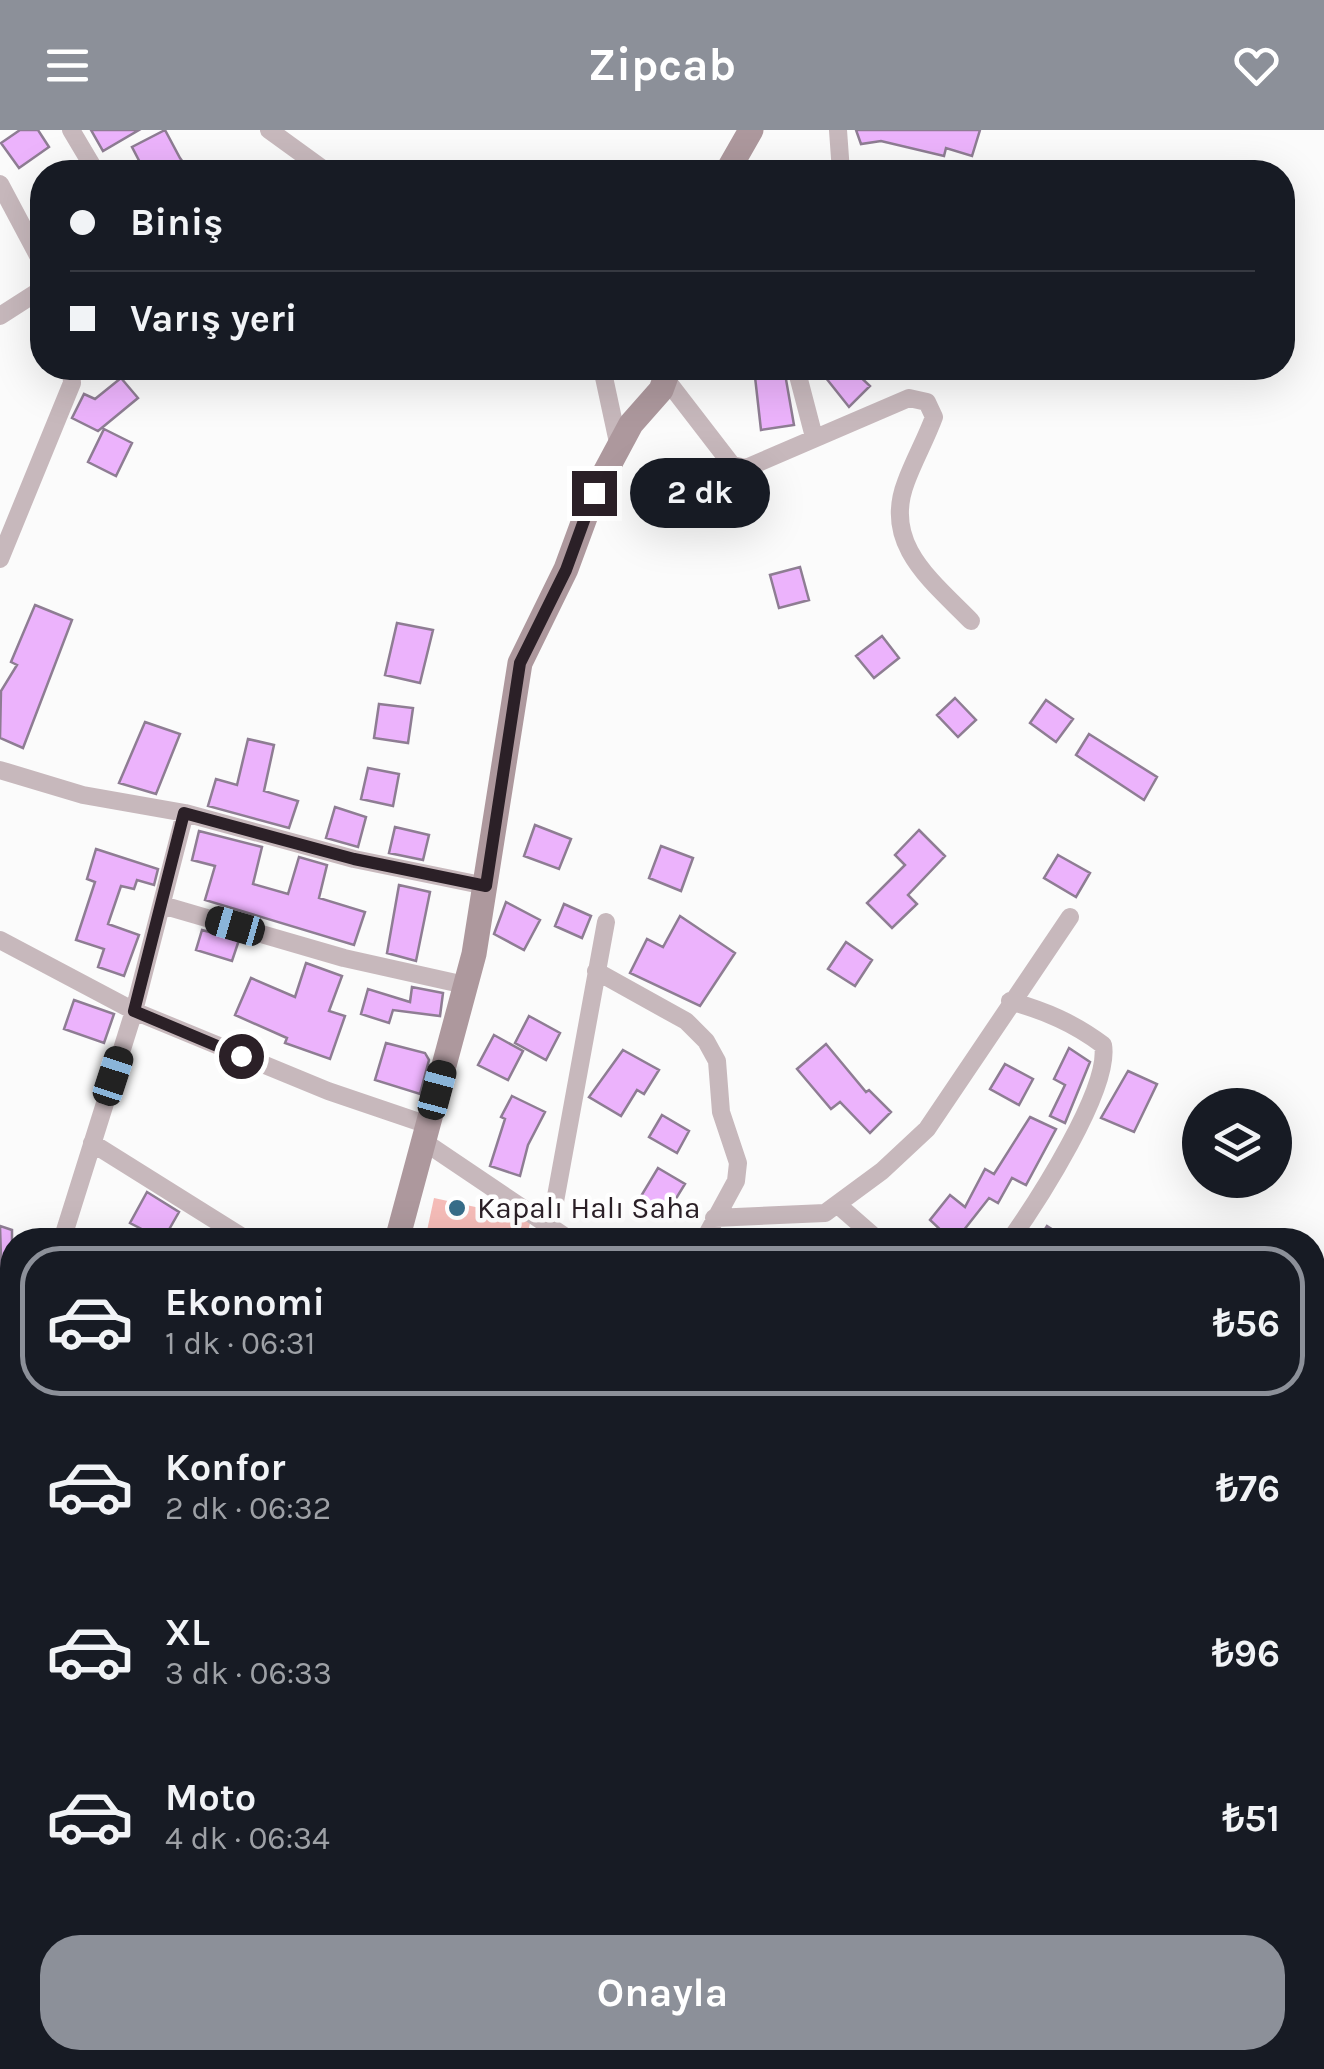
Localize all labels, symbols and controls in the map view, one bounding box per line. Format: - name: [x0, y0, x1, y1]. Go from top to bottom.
- icon: menu: [40, 38, 95, 93]
- icon: heart: [1229, 38, 1284, 93]
- text: Zipcab: [588, 39, 736, 91]
- text: Biniş: [130, 200, 223, 245]
- text: Varış yeri: [130, 296, 297, 341]
- callout: 2 dk: [629, 458, 769, 528]
- route end: [572, 471, 617, 516]
- text: 2 dk: [667, 474, 733, 511]
- car: [202, 903, 268, 949]
- route start: [219, 1034, 264, 1079]
- car: [89, 1043, 137, 1109]
- car: [415, 1057, 459, 1123]
- map controls: [1182, 1088, 1292, 1198]
- button: layers: [1182, 1088, 1292, 1198]
- place label: Kapalı Halı Saha: [477, 1190, 701, 1226]
- marker: Kapalı Halı Saha: [446, 1197, 468, 1219]
- icon: car: [45, 1276, 135, 1366]
- text: Ekonomi: [165, 1280, 325, 1325]
- text: ₺56: [1213, 1301, 1280, 1346]
- text: 1 dk · 06:31: [165, 1325, 315, 1362]
- icon: car: [45, 1441, 135, 1531]
- text: Konfor: [165, 1445, 285, 1490]
- text: ₺76: [1216, 1466, 1280, 1511]
- text: 2 dk · 06:32: [165, 1490, 331, 1527]
- icon: car: [45, 1606, 135, 1696]
- text: XL: [165, 1610, 210, 1655]
- text: ₺96: [1212, 1631, 1280, 1676]
- text: 3 dk · 06:33: [165, 1655, 332, 1692]
- icon: car: [45, 1771, 135, 1861]
- text: Moto: [165, 1775, 256, 1820]
- text: ₺51: [1223, 1796, 1280, 1841]
- text: 4 dk · 06:34: [165, 1820, 330, 1857]
- button: Onayla: [40, 1935, 1285, 2050]

